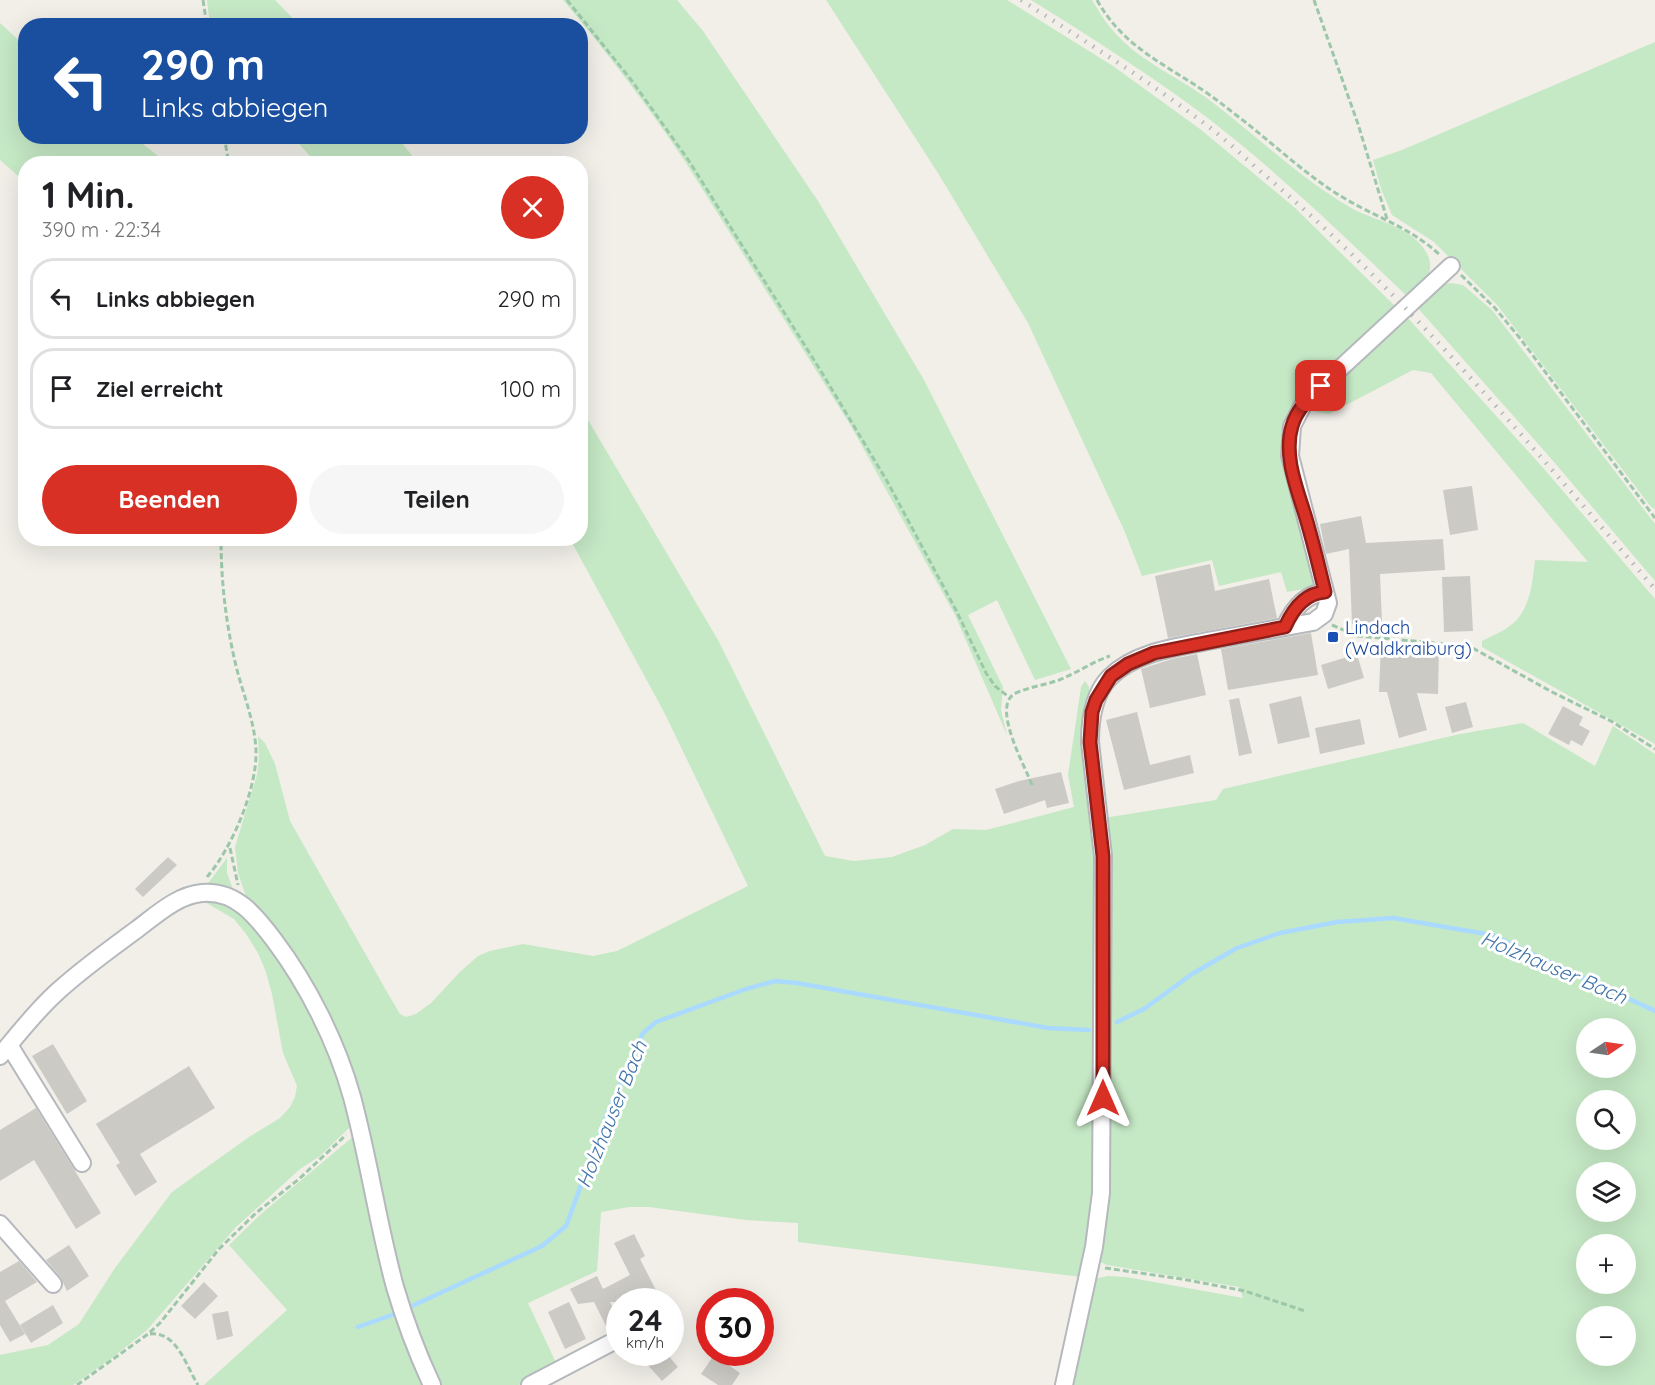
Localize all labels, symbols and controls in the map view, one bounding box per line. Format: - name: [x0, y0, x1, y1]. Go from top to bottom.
- text: 290 m: [141, 38, 265, 91]
- icon: left: [42, 42, 120, 120]
- text: Links abbiegen: [141, 90, 328, 124]
- text: 1 Min.: [42, 172, 134, 217]
- button: close: [501, 176, 564, 239]
- text: 390 m · 22:34: [42, 217, 161, 242]
- icon: left: [45, 282, 78, 315]
- text: Links abbiegen: [96, 285, 255, 313]
- text: 290 m: [497, 285, 561, 313]
- pin: [1295, 360, 1346, 411]
- icon: arrive: [1304, 369, 1337, 402]
- icon: arrive: [45, 372, 78, 405]
- text: Ziel erreicht: [96, 375, 224, 403]
- text: 100 m: [501, 375, 561, 403]
- button: Beenden: [42, 465, 297, 534]
- button: Teilen: [309, 465, 564, 534]
- place label: Lindach (Waldkraiburg): [1345, 616, 1472, 660]
- marker: Lindach (Waldkraiburg): [1326, 630, 1340, 644]
- water label: Holzhauser Bach: [1477, 925, 1631, 1009]
- north arrow: [1576, 1018, 1636, 1078]
- map controls: [1576, 1018, 1636, 1366]
- water label: Holzhauser Bach: [570, 1036, 652, 1191]
- position arrow: [1071, 1066, 1135, 1130]
- button: search: [1576, 1090, 1636, 1150]
- button: layers: [1576, 1162, 1636, 1222]
- button: +: [1576, 1234, 1636, 1294]
- speed limit sign: 30: [696, 1288, 774, 1366]
- text: 24: [628, 1301, 662, 1339]
- button: −: [1576, 1306, 1636, 1366]
- text: km/h: [626, 1333, 664, 1352]

